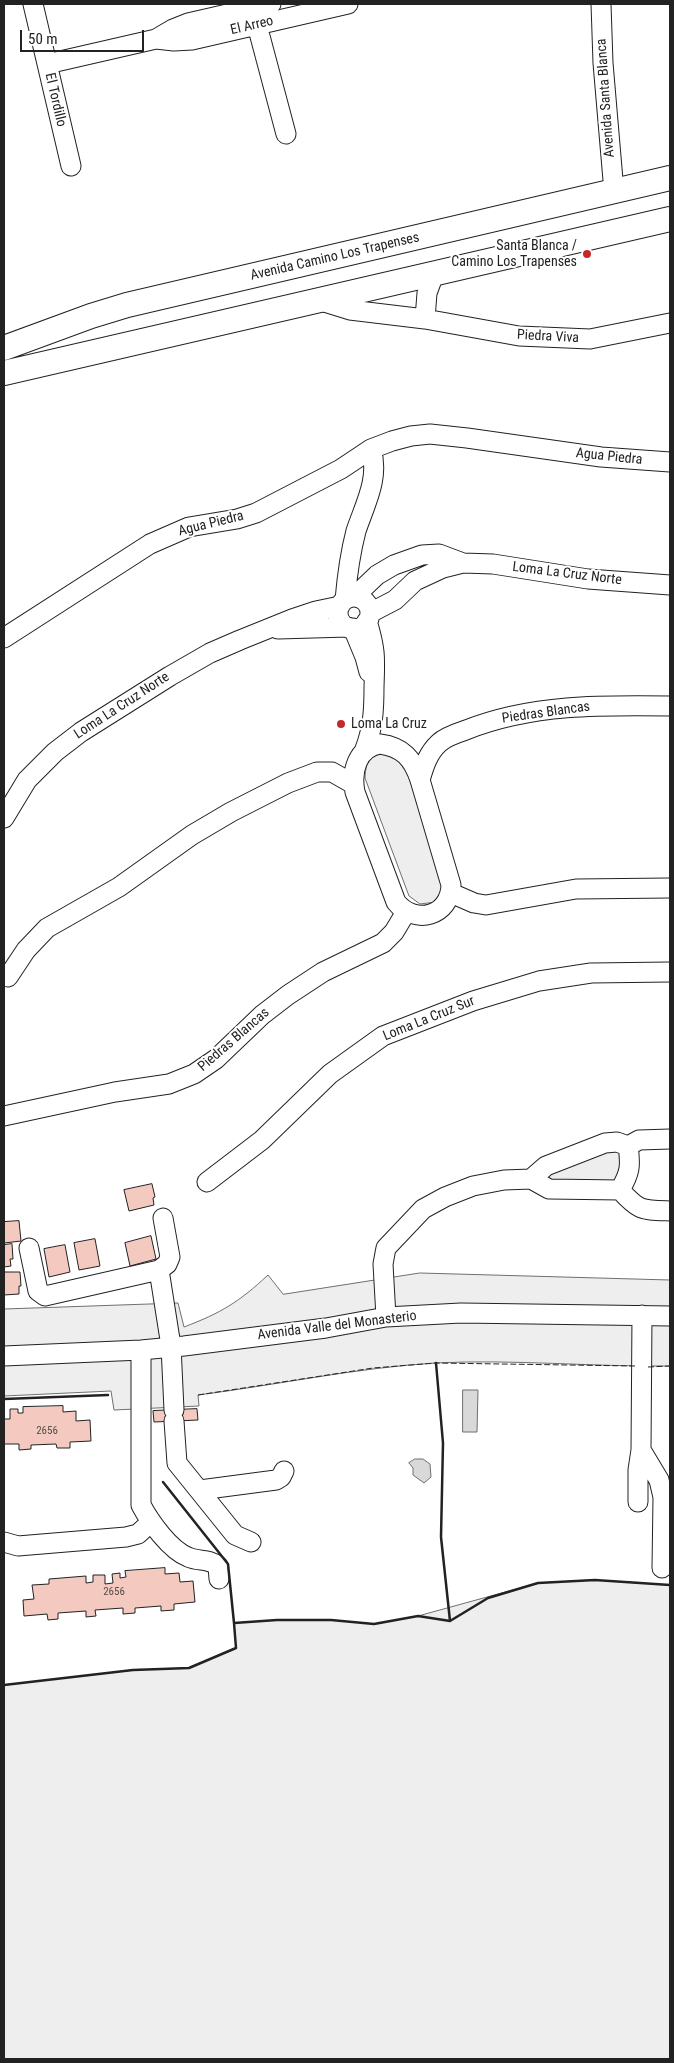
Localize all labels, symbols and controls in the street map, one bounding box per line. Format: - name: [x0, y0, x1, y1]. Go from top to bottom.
- street label: El Arreo: [229, 13, 275, 39]
- scale bar: [22, 20, 146, 52]
- text: 50 m: [28, 30, 58, 48]
- street label: Avenida Santa Blanca: [593, 38, 619, 158]
- street label: El Tordillo: [41, 71, 69, 129]
- street label: Avenida Camino Los Trapenses: [249, 229, 421, 285]
- place label: Santa Blanca / Camino Los Trapenses: [451, 238, 577, 270]
- marker: Santa Blanca / Camino Los Trapenses: [581, 248, 593, 260]
- street label: Piedra Viva: [517, 327, 579, 347]
- street label: Agua Piedra: [575, 445, 643, 469]
- street label: Agua Piedra: [177, 508, 245, 540]
- street label: Loma La Cruz Norte: [511, 559, 623, 589]
- street label: Loma La Cruz Norte: [71, 669, 173, 743]
- street label: Piedras Blancas: [501, 699, 591, 727]
- place label: Loma La Cruz: [351, 716, 427, 732]
- marker: Loma La Cruz: [335, 718, 347, 730]
- street label: Loma La Cruz Sur: [381, 993, 477, 1045]
- street label: Piedras Blancas: [195, 1005, 273, 1075]
- street label: Avenida Valle del Monasterio: [257, 1308, 417, 1344]
- house number: 2656: [36, 1424, 58, 1438]
- house number: 2656: [103, 1585, 125, 1599]

